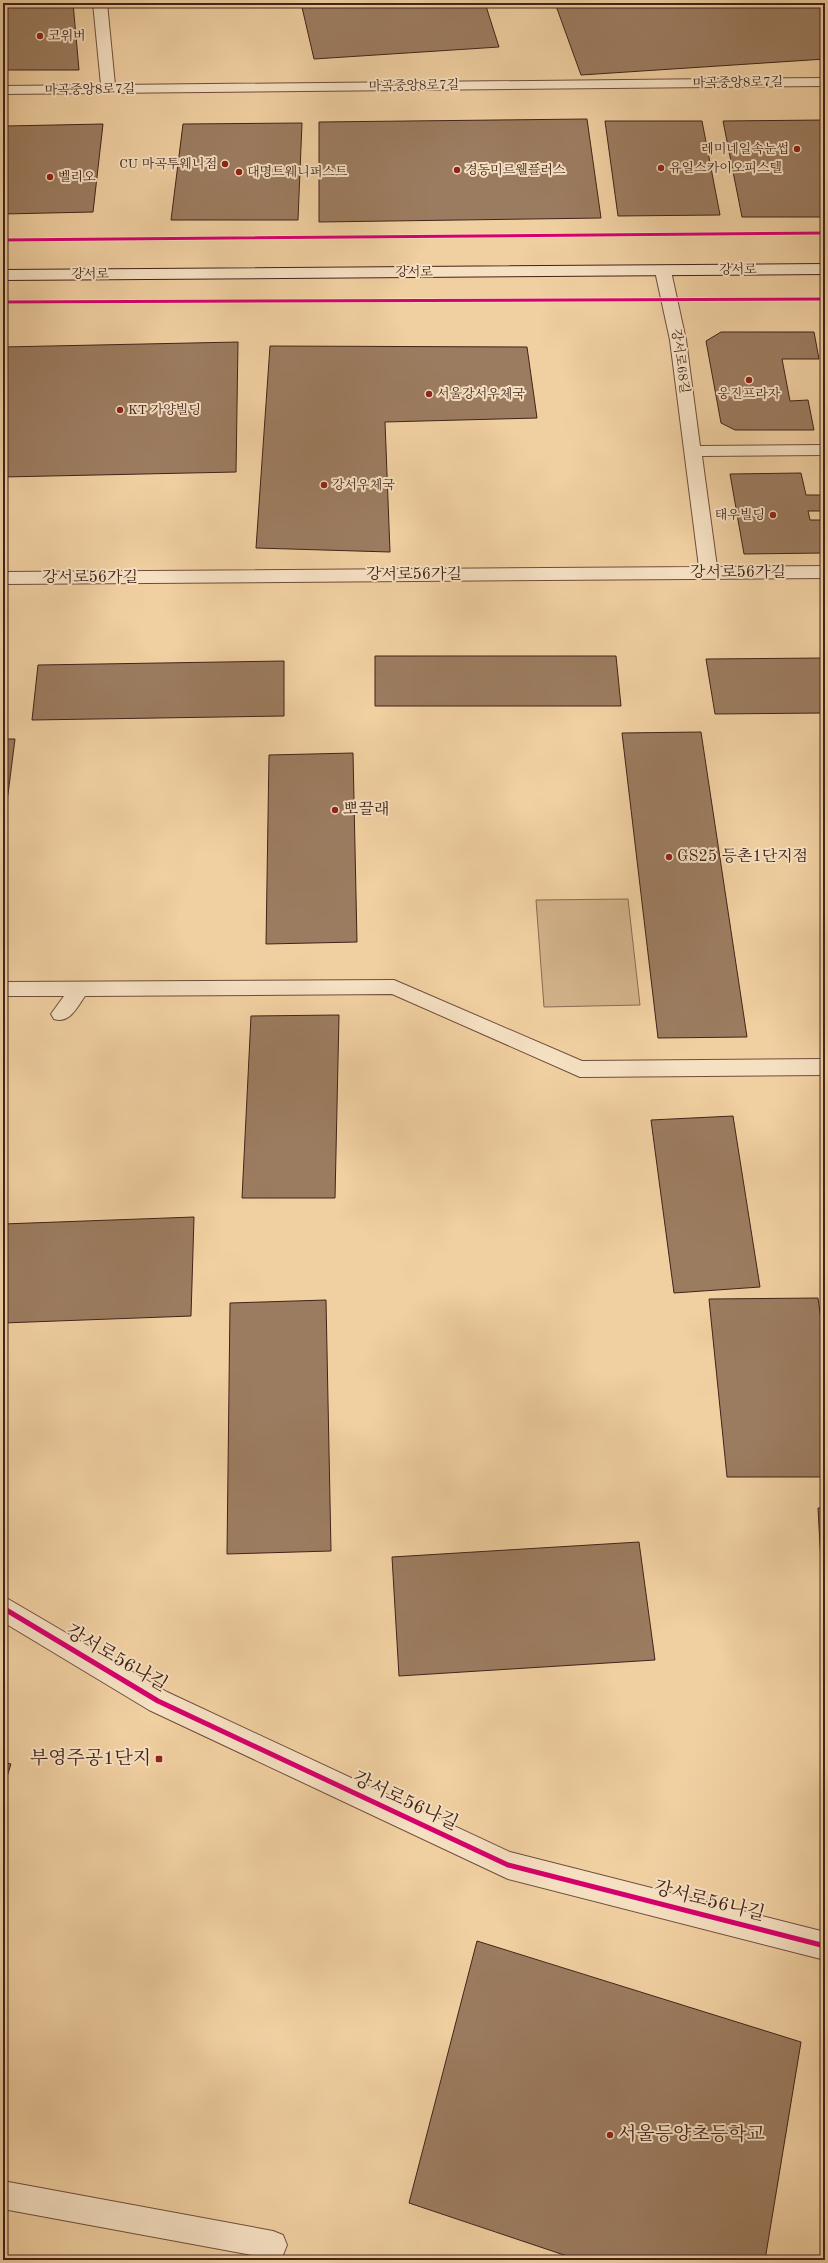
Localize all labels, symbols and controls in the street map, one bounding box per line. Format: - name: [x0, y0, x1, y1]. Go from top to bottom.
- place label: 코위버: [48, 29, 86, 43]
- marker: 코위버: [35, 31, 45, 41]
- street label: 마곡중앙8로7길: [693, 75, 783, 90]
- street label: 마곡중앙8로7길: [369, 78, 459, 93]
- street label: 마곡중앙8로7길: [45, 82, 135, 97]
- place label: 레미네일속눈썹: [701, 142, 789, 156]
- marker: 레미네일속눈썹: [792, 144, 802, 154]
- place label: CU 마곡투웨니점: [119, 157, 217, 171]
- marker: CU 마곡투웨니점: [220, 159, 230, 169]
- place label: 유일스카이오피스텔: [669, 161, 782, 175]
- place label: 경동미르웰플러스: [465, 162, 566, 177]
- marker: 유일스카이오피스텔: [656, 163, 666, 173]
- place label: 대명트웨니퍼스트: [247, 165, 348, 179]
- marker: 경동미르웰플러스: [452, 165, 462, 175]
- marker: 대명트웨니퍼스트: [234, 167, 244, 177]
- place label: 벨리오: [58, 170, 96, 184]
- marker: 벨리오: [45, 172, 55, 182]
- street label: 강서로: [719, 262, 757, 277]
- street label: 강서로: [395, 265, 433, 279]
- street label: 강서로: [71, 267, 109, 281]
- street label: 강서로68길: [669, 328, 692, 394]
- marker: 웅진프라자: [744, 375, 754, 385]
- place label: 서울강서우체국: [437, 387, 525, 401]
- place label: 웅진프라자: [718, 387, 781, 401]
- marker: 서울강서우체국: [424, 389, 434, 399]
- place label: KT 가양빌딩: [128, 402, 201, 417]
- marker: KT 가양빌딩: [115, 405, 125, 415]
- place label: 강서우체국: [332, 478, 395, 492]
- marker: 강서우체국: [319, 480, 329, 490]
- place label: 태우빌딩: [715, 507, 765, 522]
- marker: 태우빌딩: [768, 510, 778, 520]
- street label: 강서로56가길: [690, 564, 786, 581]
- street label: 강서로56가길: [366, 566, 462, 583]
- street label: 강서로56가길: [42, 569, 138, 586]
- place label: 뽀끌래: [343, 801, 389, 818]
- marker: 뽀끌래: [330, 805, 340, 815]
- place label: GS25 등촌1단지점: [677, 847, 808, 865]
- marker: GS25 등촌1단지점: [664, 852, 674, 862]
- street label: 강서로56나길: [62, 1621, 171, 1696]
- place label: 부영주공1단지: [30, 1748, 151, 1769]
- marker: 부영주공1단지: [154, 1754, 164, 1764]
- street label: 강서로56나길: [349, 1768, 461, 1835]
- street label: 강서로56나길: [651, 1877, 767, 1925]
- place label: 서울등양초등학교: [618, 2124, 765, 2145]
- marker: 서울등양초등학교: [605, 2130, 615, 2140]

